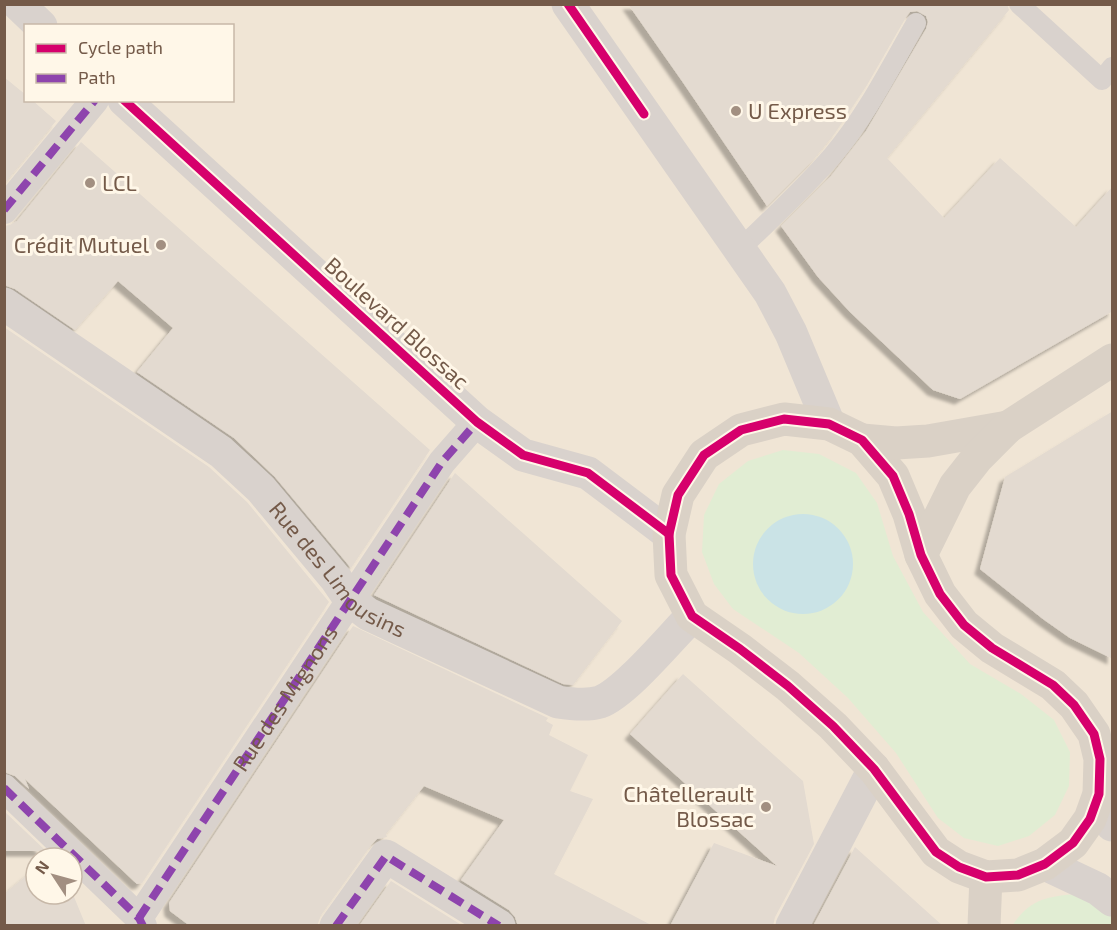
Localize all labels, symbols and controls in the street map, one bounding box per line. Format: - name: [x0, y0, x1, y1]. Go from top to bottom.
- legend: [24, 24, 234, 102]
- text: Cycle path: [78, 36, 163, 58]
- text: Path: [78, 66, 116, 88]
- place label: U Express: [748, 97, 847, 123]
- marker: U Express: [729, 104, 743, 118]
- place label: LCL: [102, 169, 137, 195]
- marker: LCL: [83, 176, 97, 190]
- place label: Crédit Mutuel: [14, 231, 149, 257]
- marker: Crédit Mutuel: [154, 238, 168, 252]
- street label: Boulevard Blossac: [320, 251, 475, 394]
- street label: Rue des Limousins: [265, 496, 410, 642]
- street label: Rue des Mignons: [226, 620, 342, 775]
- place label: Châtellerault Blossac: [623, 780, 754, 831]
- marker: Châtellerault Blossac: [759, 800, 773, 814]
- north arrow: [24, 846, 84, 906]
- text: N: [30, 857, 53, 877]

